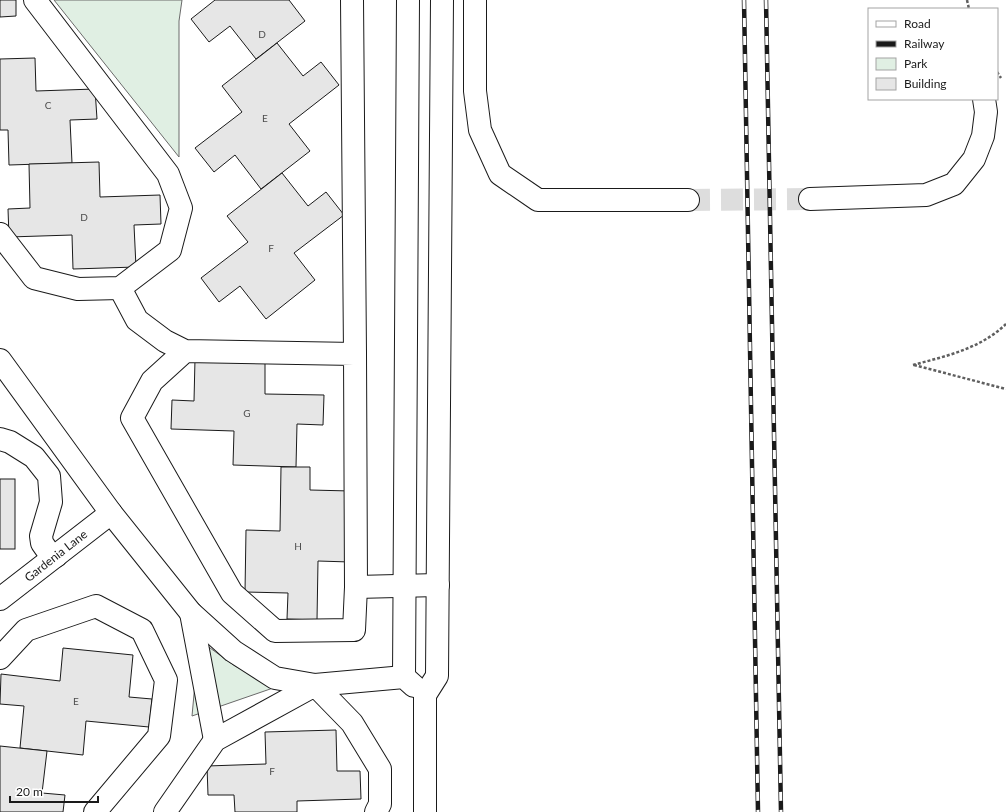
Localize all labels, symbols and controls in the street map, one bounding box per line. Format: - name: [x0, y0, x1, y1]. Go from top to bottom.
- legend: [868, 8, 998, 100]
- text: Road: [904, 16, 931, 31]
- house number: D: [258, 28, 266, 40]
- text: Railway: [904, 36, 945, 51]
- text: Park: [904, 56, 928, 71]
- text: Building: [904, 76, 947, 91]
- house number: C: [45, 99, 52, 111]
- house number: E: [262, 112, 268, 124]
- house number: D: [80, 211, 88, 223]
- house number: F: [268, 242, 274, 254]
- house number: G: [243, 407, 251, 419]
- street label: Gardenia Lane: [21, 526, 90, 585]
- house number: H: [294, 540, 302, 552]
- house number: E: [73, 695, 79, 707]
- house number: F: [269, 765, 275, 777]
- scale bar: [10, 778, 98, 804]
- text: 20 m: [16, 784, 43, 799]

